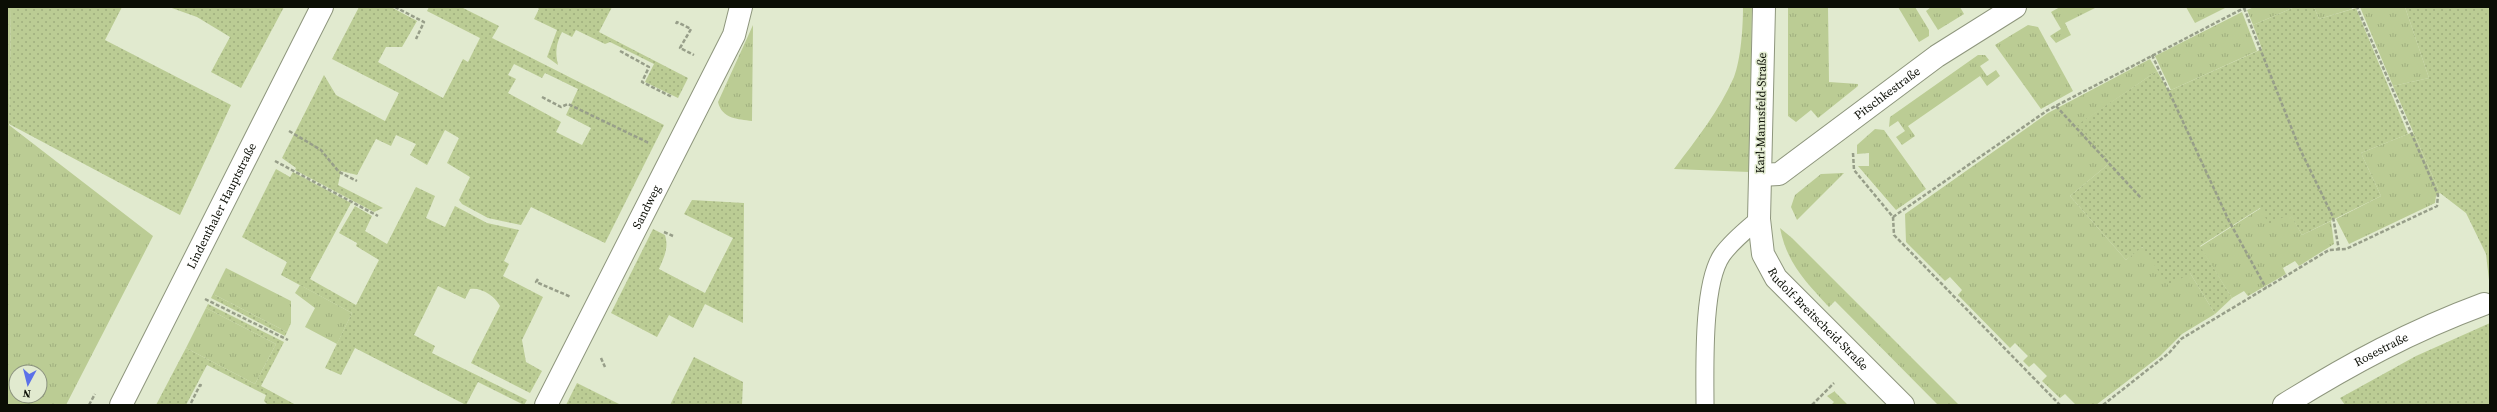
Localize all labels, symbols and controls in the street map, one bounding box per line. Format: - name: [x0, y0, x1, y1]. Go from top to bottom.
- street label: Karl-Mannsfeld-Straße: [1752, 52, 1770, 174]
- street label: Pitschkestraße: [1851, 63, 1923, 123]
- street label: Lindenthaler Hauptstraße: [183, 140, 260, 272]
- street label: Sandweg: [629, 182, 664, 232]
- street label: Rudolf-Breitscheid-Straße: [1764, 265, 1872, 374]
- street label: Rosestraße: [2351, 329, 2411, 370]
- north arrow: [8, 364, 48, 404]
- text: N: [22, 385, 32, 401]

